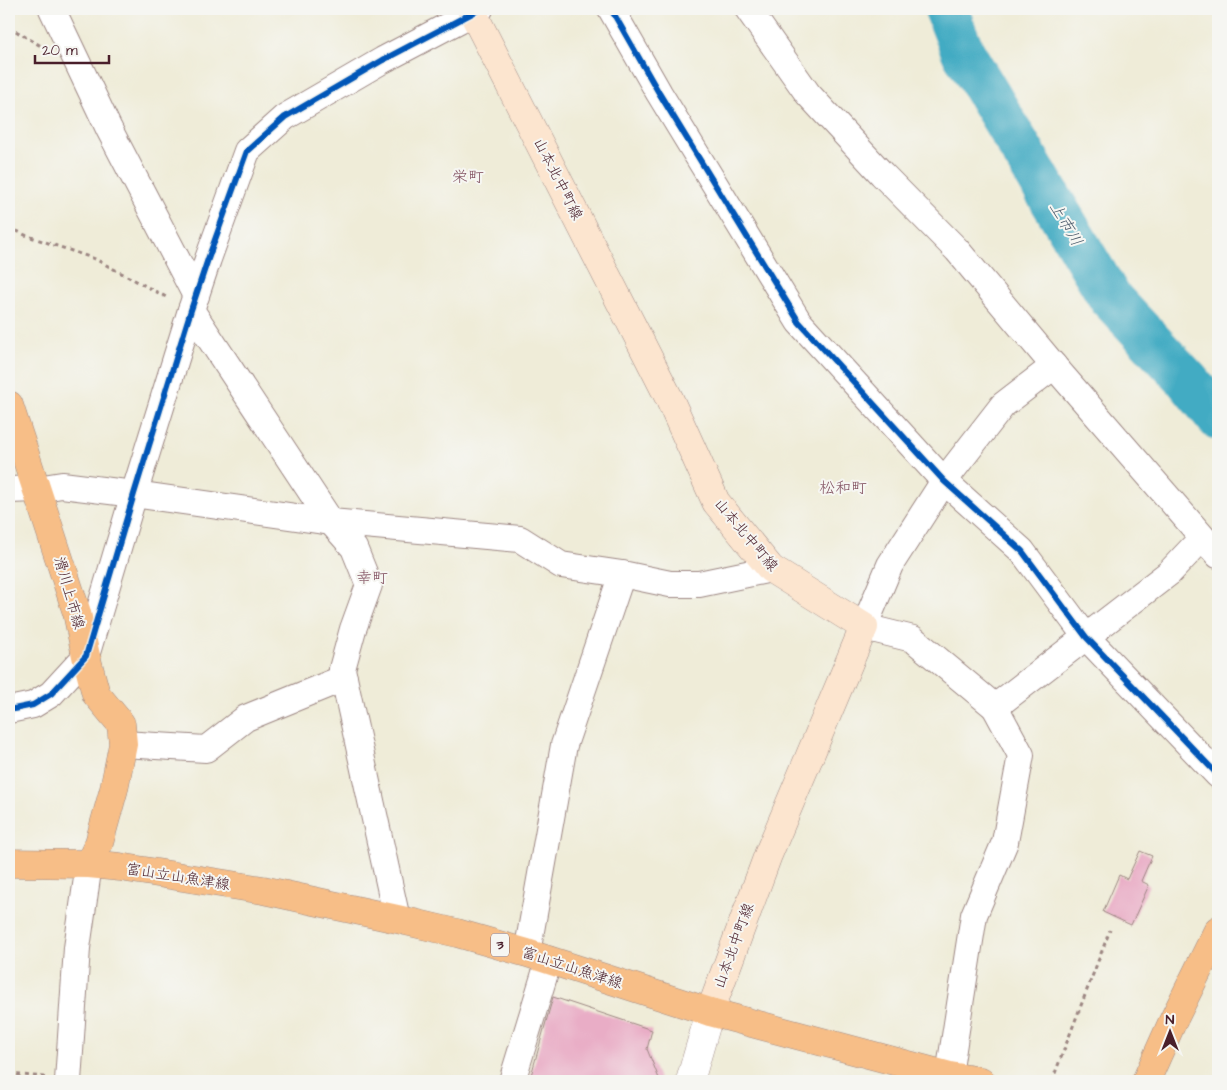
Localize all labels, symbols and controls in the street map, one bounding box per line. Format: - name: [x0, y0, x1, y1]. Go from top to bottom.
- scale bar: [35, 32, 109, 64]
- text: 20 m: [42, 40, 78, 61]
- street label: 山本北中町線: [528, 134, 588, 224]
- district label: 栄町: [452, 166, 484, 188]
- water label: 上市川: [1044, 198, 1088, 250]
- district label: 松和町: [819, 477, 867, 499]
- street label: 山本北中町線: [709, 494, 783, 576]
- street label: 滑川上市線: [49, 554, 89, 632]
- district label: 幸町: [356, 567, 388, 589]
- street label: 富山立山魚津線: [124, 858, 232, 896]
- street label: 山本北中町線: [709, 900, 759, 992]
- road number: 3: [491, 934, 509, 956]
- street label: 富山立山魚津線: [519, 942, 625, 994]
- north arrow: [1144, 1008, 1194, 1058]
- text: N: [1166, 1010, 1175, 1030]

